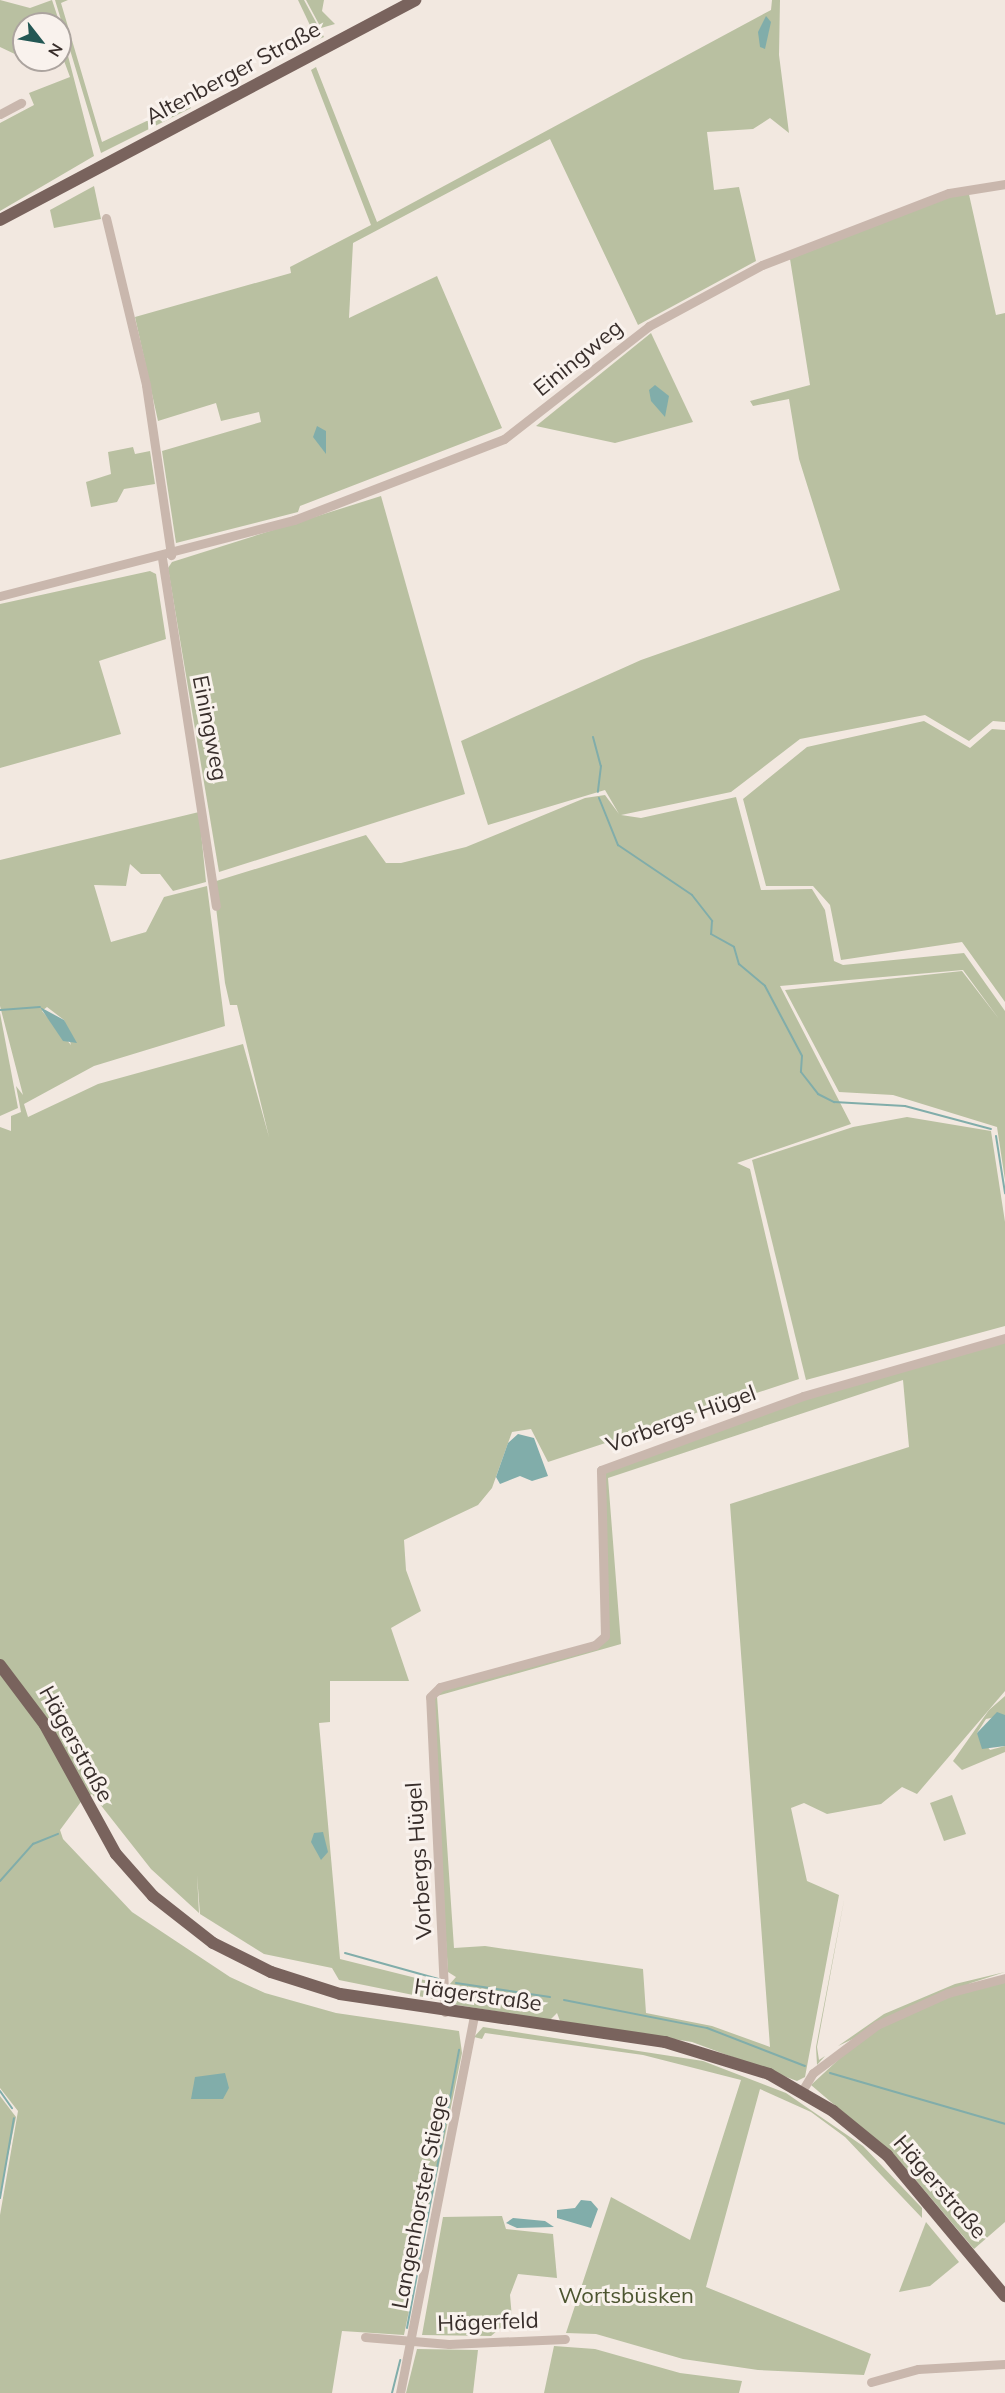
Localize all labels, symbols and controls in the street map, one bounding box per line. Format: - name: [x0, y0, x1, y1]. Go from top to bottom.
- north arrow: [12, 12, 72, 72]
- street label: Altenberger Straße: [141, 16, 325, 130]
- text: N: [44, 40, 67, 61]
- street label: Einingweg: [528, 314, 628, 402]
- street label: Einingweg: [187, 673, 233, 783]
- street label: Vorbergs Hügel: [602, 1380, 760, 1458]
- street label: Hägerstraße: [33, 1681, 119, 1807]
- street label: Vorbergs Hügel: [400, 1781, 438, 1941]
- street label: Hägerstraße: [412, 1973, 544, 2017]
- street label: Langenhorster Stiege: [386, 2093, 454, 2311]
- street label: Hägerstraße: [888, 2130, 992, 2244]
- park label: Wortsbüsken: [558, 2283, 694, 2309]
- street label: Hägerfeld: [437, 2307, 539, 2337]

